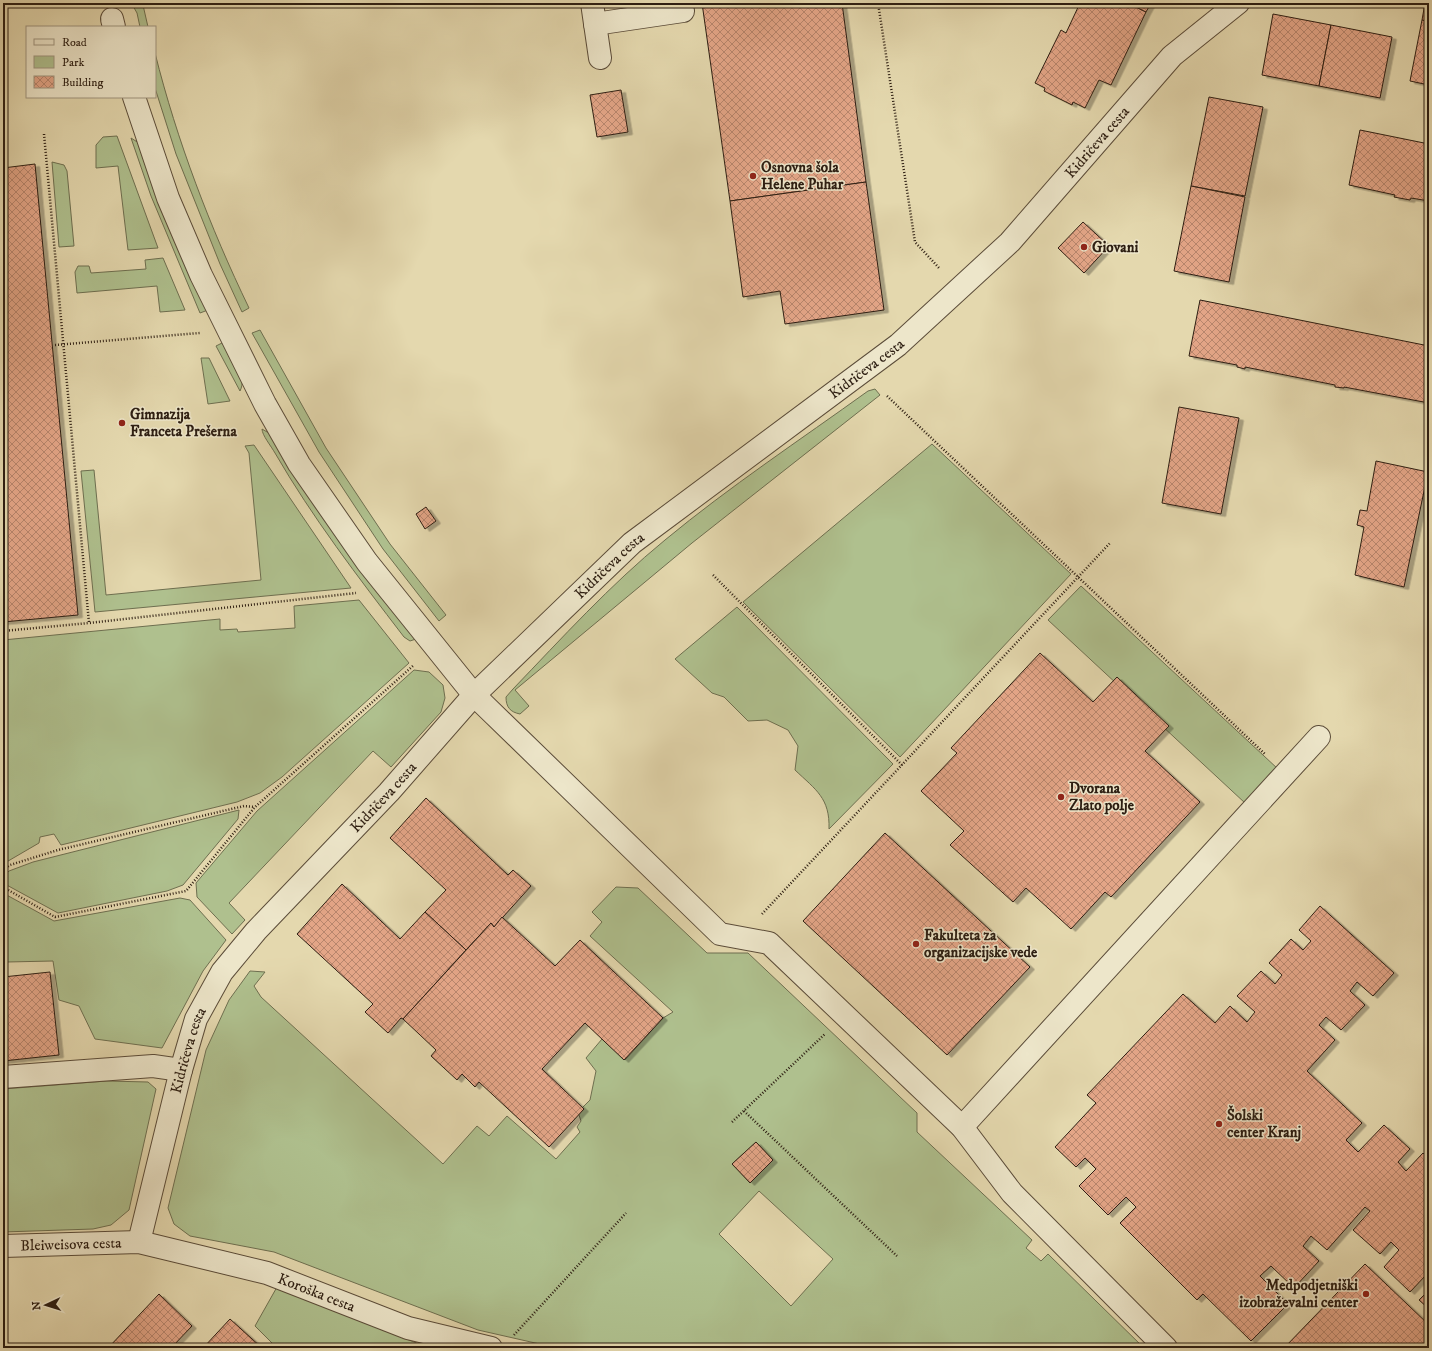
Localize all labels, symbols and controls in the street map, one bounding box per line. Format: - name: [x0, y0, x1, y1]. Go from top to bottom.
- legend: [26, 26, 156, 98]
- text: Road: [62, 35, 87, 50]
- text: Park: [62, 55, 84, 70]
- text: Building: [62, 75, 103, 90]
- street label: Kidričeva cesta: [1061, 102, 1134, 182]
- place label: Osnovna šola Helene Puhar: [761, 158, 844, 194]
- marker: Osnovna šola Helene Puhar: [748, 171, 758, 181]
- place label: Giovani: [1092, 238, 1138, 257]
- marker: Giovani: [1079, 242, 1089, 252]
- street label: Kidričeva cesta: [825, 334, 909, 403]
- place label: Gimnazija Franceta Prešerna: [130, 405, 237, 441]
- marker: Gimnazija Franceta Prešerna: [117, 418, 127, 428]
- street label: Kidričeva cesta: [570, 527, 648, 603]
- street label: Kidričeva cesta: [346, 757, 421, 836]
- place label: Dvorana Zlato polje: [1069, 779, 1135, 815]
- marker: Dvorana Zlato polje: [1056, 792, 1066, 802]
- place label: Fakulteta za organizacijske vede: [924, 926, 1038, 962]
- marker: Fakulteta za organizacijske vede: [911, 939, 921, 949]
- street label: Kidričeva cesta: [166, 1003, 211, 1095]
- place label: Šolski center Kranj: [1227, 1105, 1302, 1142]
- marker: Šolski center Kranj: [1214, 1119, 1224, 1129]
- street label: Bleiweisova cesta: [20, 1233, 122, 1255]
- street label: Koroška cesta: [275, 1269, 359, 1316]
- place label: Medpodjetniški izobraževalni center: [1239, 1276, 1358, 1312]
- north arrow: [26, 1285, 66, 1325]
- marker: Medpodjetniški izobraževalni center: [1361, 1289, 1371, 1299]
- text: N: [30, 1301, 44, 1311]

